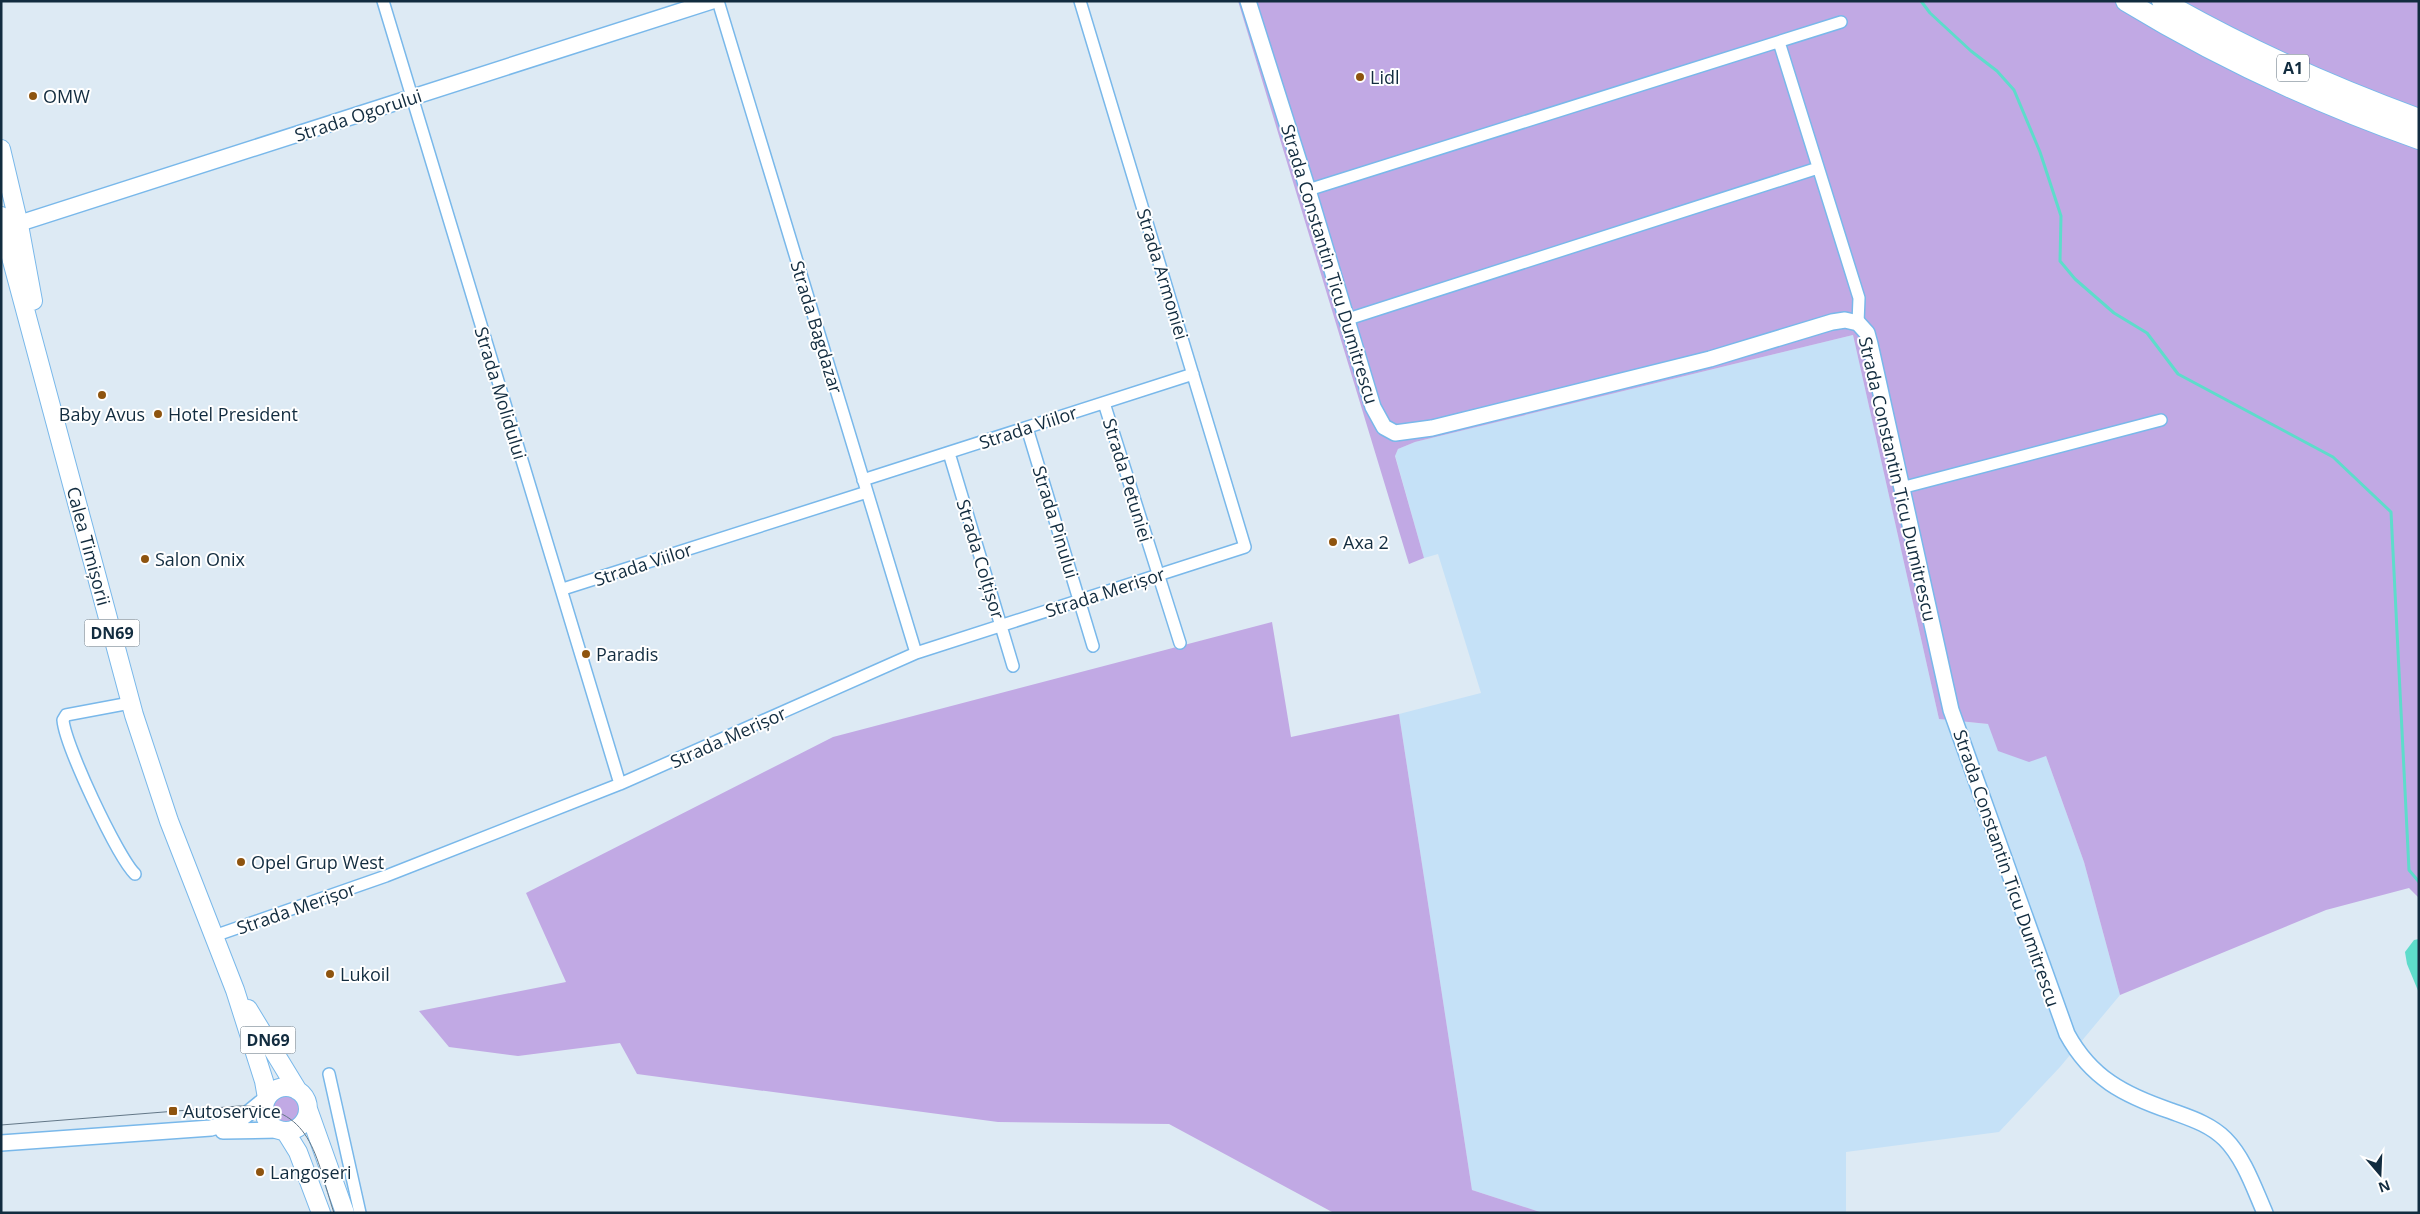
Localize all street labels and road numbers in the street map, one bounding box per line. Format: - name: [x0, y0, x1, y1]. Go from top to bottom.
- road number: A1: [2277, 54, 2309, 82]
- street label: Strada Ogorului: [291, 83, 425, 147]
- street label: Strada Constantin Ticu Dumitrescu: [1276, 121, 1384, 407]
- street label: Strada Armoniei: [1132, 206, 1194, 342]
- street label: Strada Bagdazar: [785, 258, 849, 397]
- street label: Strada Molidului: [469, 324, 533, 462]
- street label: Strada Constantin Ticu Dumitrescu: [1854, 334, 1942, 624]
- street label: Strada Viilor: [976, 400, 1081, 454]
- street label: Strada Petuniei: [1098, 415, 1158, 545]
- street label: Strada Pinului: [1027, 463, 1085, 581]
- street label: Calea Timișorii: [62, 484, 116, 608]
- street label: Strada Colțișor: [951, 496, 1011, 622]
- street label: Strada Viilor: [591, 537, 696, 591]
- street label: Strada Merișor: [1042, 561, 1168, 623]
- road number: DN69: [84, 620, 140, 646]
- street label: Strada Merișor: [666, 700, 790, 773]
- street label: Strada Constantin Ticu Dumitrescu: [1948, 726, 2066, 1010]
- street label: Strada Merișor: [233, 876, 359, 940]
- road number: DN69: [240, 1026, 296, 1054]

